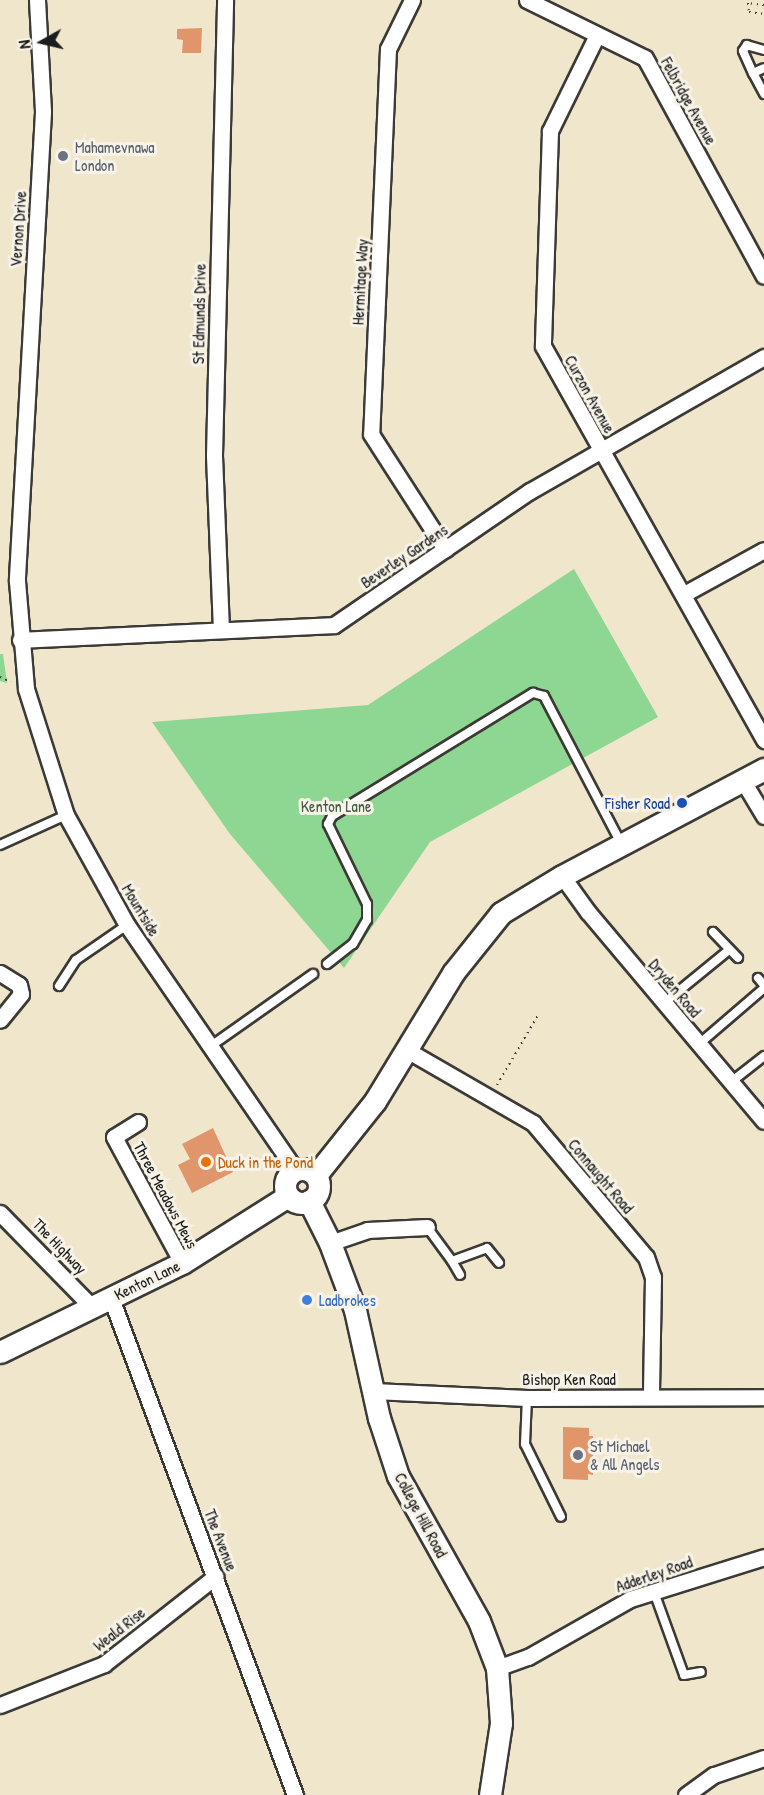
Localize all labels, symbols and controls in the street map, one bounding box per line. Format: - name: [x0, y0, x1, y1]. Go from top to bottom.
- north arrow: [12, 12, 72, 72]
- text: N: [13, 39, 36, 50]
- street label: Felbridge Avenue: [657, 54, 721, 148]
- place label: Mahamevnawa London: [75, 137, 155, 175]
- marker: Mahamevnawa London: [56, 149, 70, 163]
- street label: Vernon Drive: [6, 190, 30, 268]
- street label: Hermitage Way: [348, 238, 372, 326]
- street label: St Edmunds Drive: [189, 264, 209, 364]
- street label: Curzon Avenue: [561, 352, 619, 436]
- street label: Beverley Gardens: [357, 520, 451, 592]
- place label: Fisher Road: [605, 793, 670, 813]
- park label: Kenton Lane: [301, 796, 371, 816]
- marker: Fisher Road: [675, 796, 689, 810]
- street label: Mountside: [118, 880, 164, 940]
- street label: Dryden Road: [645, 955, 705, 1021]
- street label: Connaught Road: [564, 1135, 638, 1217]
- street label: Three Meadows Mews: [130, 1138, 202, 1252]
- place label: Duck in the Pond: [218, 1152, 313, 1172]
- marker: Duck in the Pond: [199, 1155, 213, 1169]
- street label: The Highway: [29, 1214, 91, 1278]
- street label: Kenton Lane: [111, 1256, 183, 1304]
- place label: Ladbrokes: [319, 1290, 376, 1310]
- marker: Ladbrokes: [300, 1293, 314, 1307]
- street label: Bishop Ken Road: [522, 1369, 616, 1389]
- place label: St Michael & All Angels: [590, 1436, 659, 1474]
- marker: St Michael & All Angels: [571, 1448, 585, 1462]
- street label: College Hill Road: [391, 1469, 451, 1561]
- street label: The Avenue: [200, 1506, 242, 1574]
- street label: Adderley Road: [613, 1552, 695, 1596]
- street label: Weald Rise: [89, 1603, 149, 1655]

